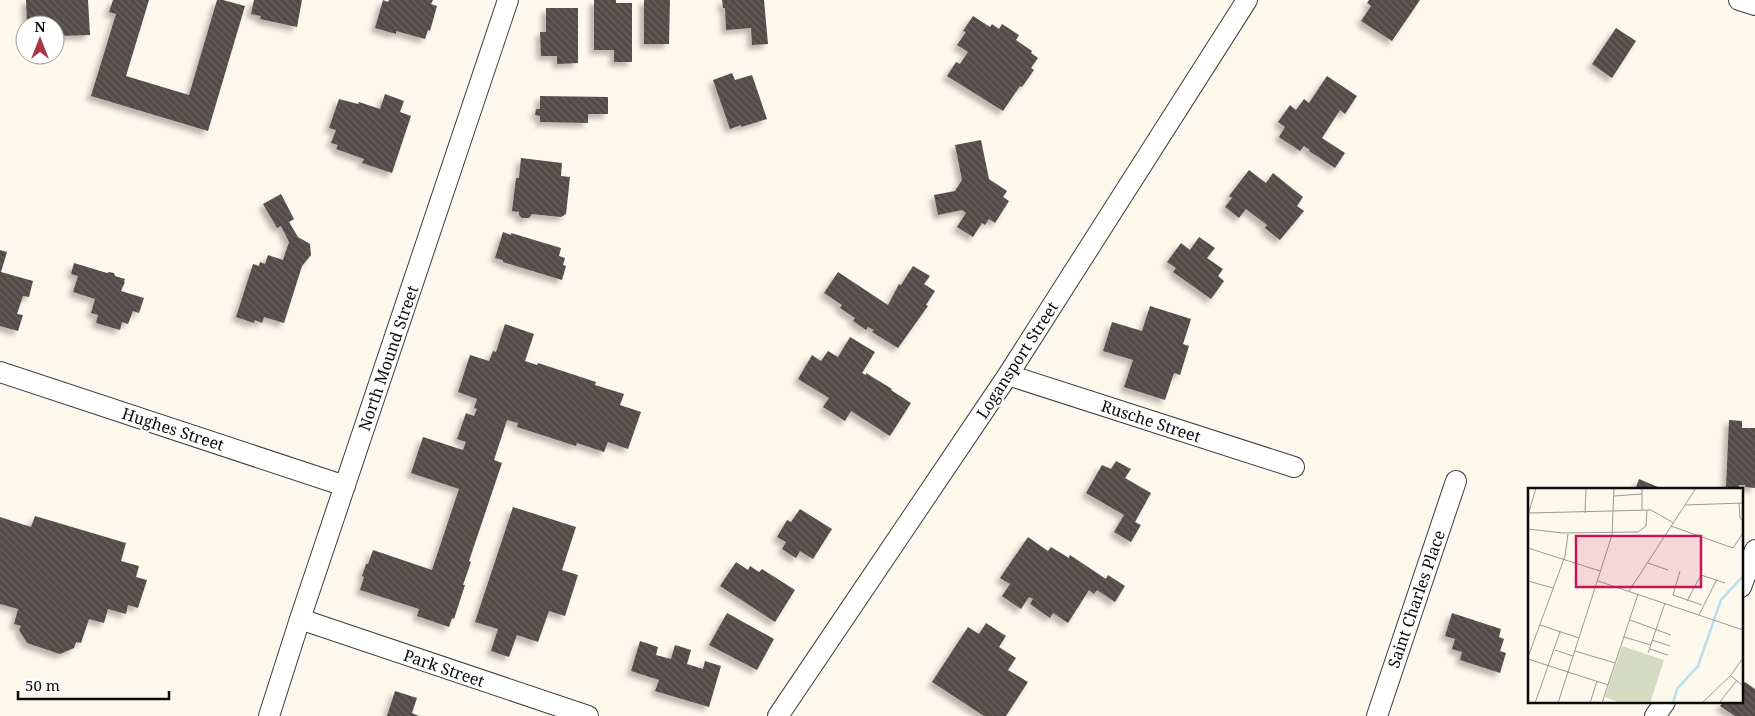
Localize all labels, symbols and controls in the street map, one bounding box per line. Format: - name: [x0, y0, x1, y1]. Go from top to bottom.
- north arrow: [15, 15, 65, 65]
- text: N: [34, 17, 46, 36]
- street label: North Mound Street: [353, 282, 423, 434]
- street label: Logansport Street: [971, 297, 1063, 423]
- street label: Rusche Street: [1099, 395, 1204, 448]
- street label: Hughes Street: [119, 402, 227, 456]
- inset map: [1528, 488, 1742, 704]
- street label: Saint Charles Place: [1382, 527, 1450, 671]
- street label: Park Street: [401, 644, 488, 692]
- scale bar: [18, 668, 169, 700]
- text: 50 m: [25, 675, 60, 695]

